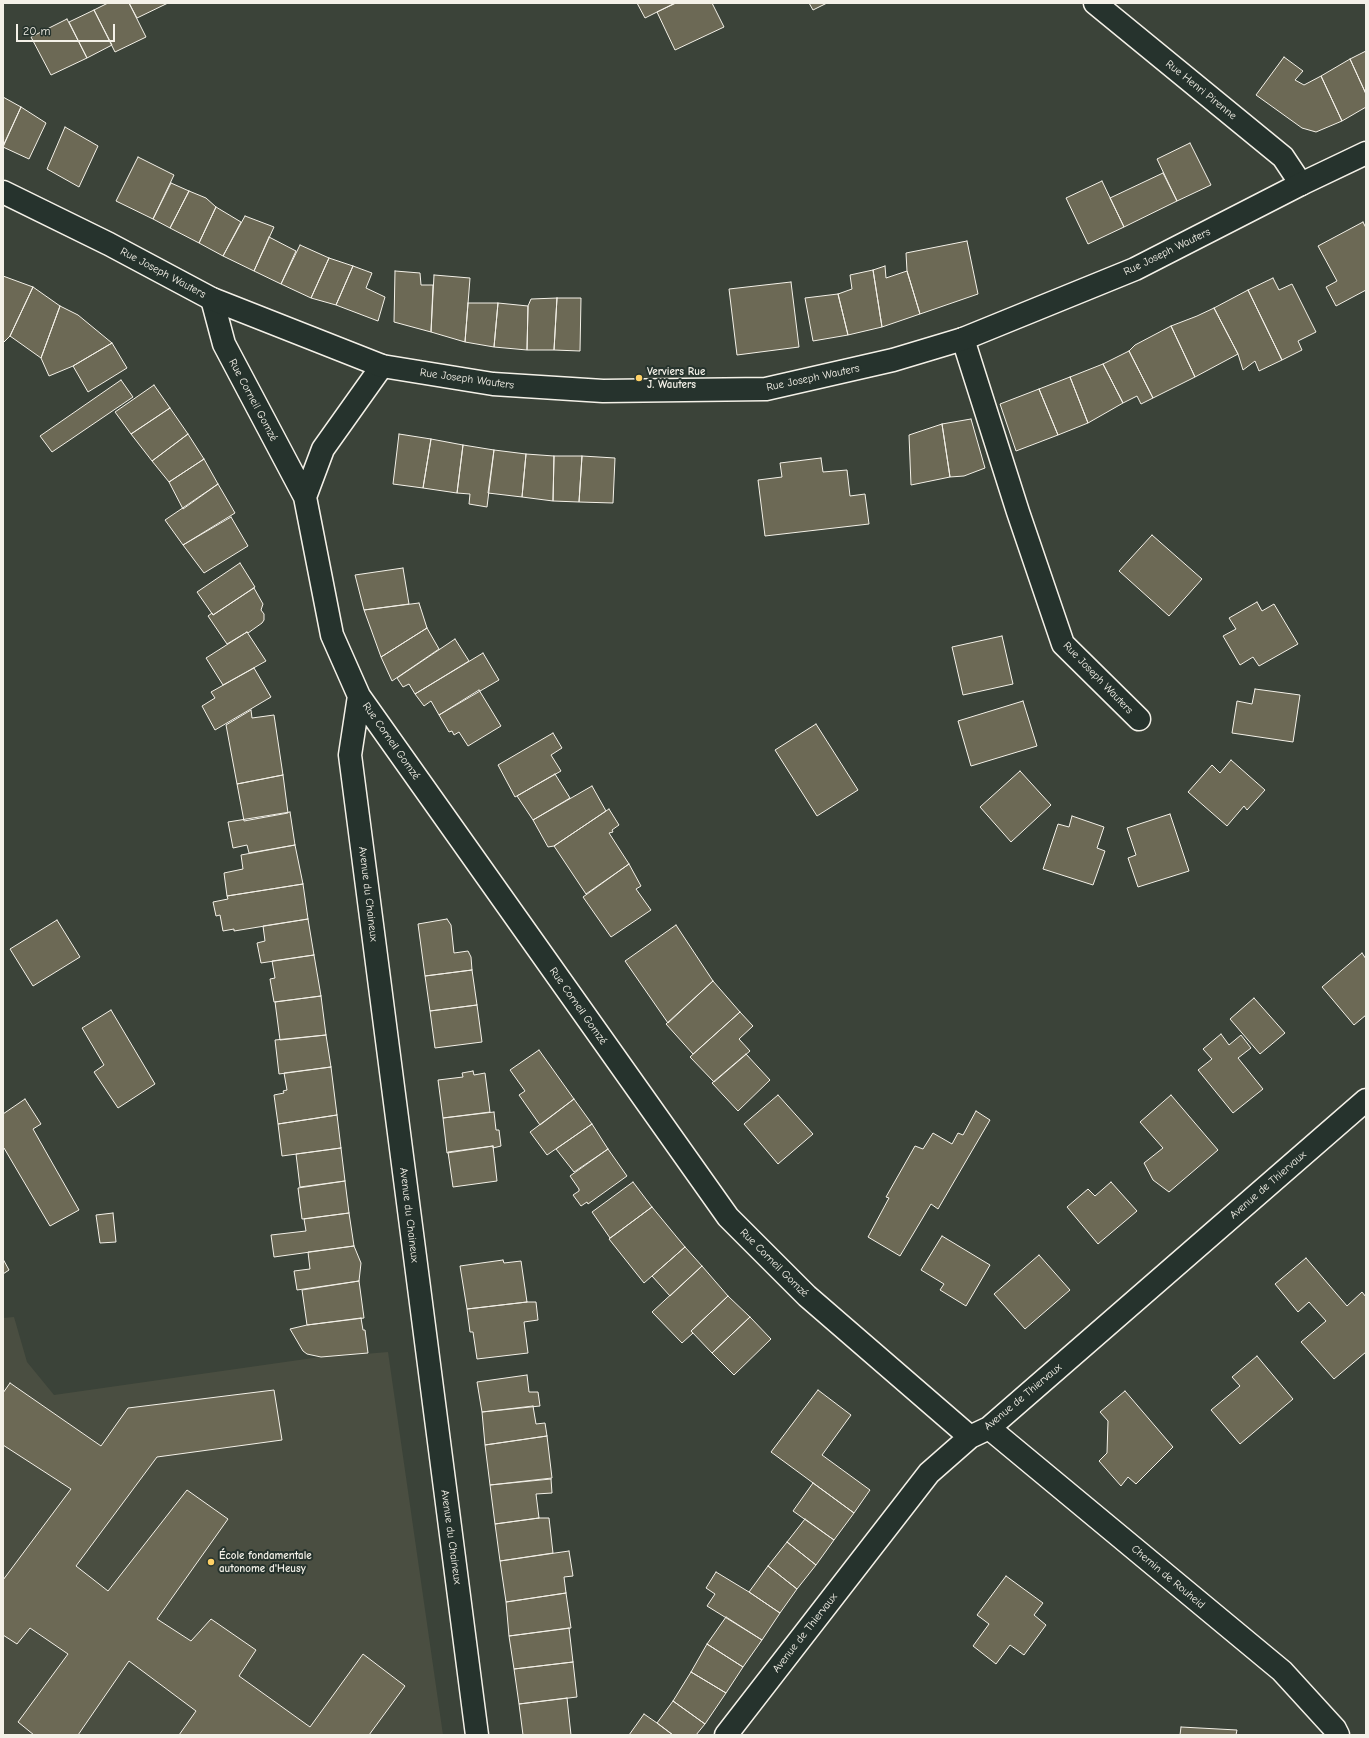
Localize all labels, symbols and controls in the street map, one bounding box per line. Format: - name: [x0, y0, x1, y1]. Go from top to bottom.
- scale bar: [18, 16, 117, 42]
- text: 20 m: [23, 24, 51, 38]
- street label: Rue Henri Pirenne: [1163, 57, 1239, 123]
- street label: Rue Joseph Wauters: [1121, 225, 1213, 279]
- street label: Rue Joseph Wauters: [118, 245, 208, 301]
- street label: Rue Corneil Gomzé: [226, 357, 280, 443]
- street label: Rue Joseph Wauters: [765, 362, 861, 394]
- place label: Verviers Rue J. Wauters: [647, 365, 705, 391]
- street label: Rue Joseph Wauters: [419, 366, 515, 392]
- marker: Verviers Rue J. Wauters: [634, 373, 644, 383]
- street label: Rue Joseph Wauters: [1060, 639, 1136, 717]
- street label: Rue Corneil Gomzé: [359, 700, 423, 782]
- street label: Avenue du Chaineux: [356, 846, 380, 942]
- street label: Rue Corneil Gomzé: [546, 965, 610, 1047]
- street label: Avenue de Thiervaux: [1227, 1148, 1309, 1222]
- street label: Avenue du Chaineux: [397, 1167, 421, 1263]
- street label: Rue Corneil Gomzé: [737, 1226, 811, 1300]
- street label: Avenue de Thiervaux: [982, 1361, 1064, 1433]
- street label: Avenue du Chaineux: [438, 1489, 464, 1585]
- street label: Chemin de Rouheid: [1128, 1542, 1208, 1612]
- place label: École fondamentale autonome d'Heusy: [219, 1549, 312, 1575]
- marker: École fondamentale autonome d'Heusy: [206, 1557, 216, 1567]
- street label: Avenue de Thiervaux: [770, 1591, 840, 1675]

